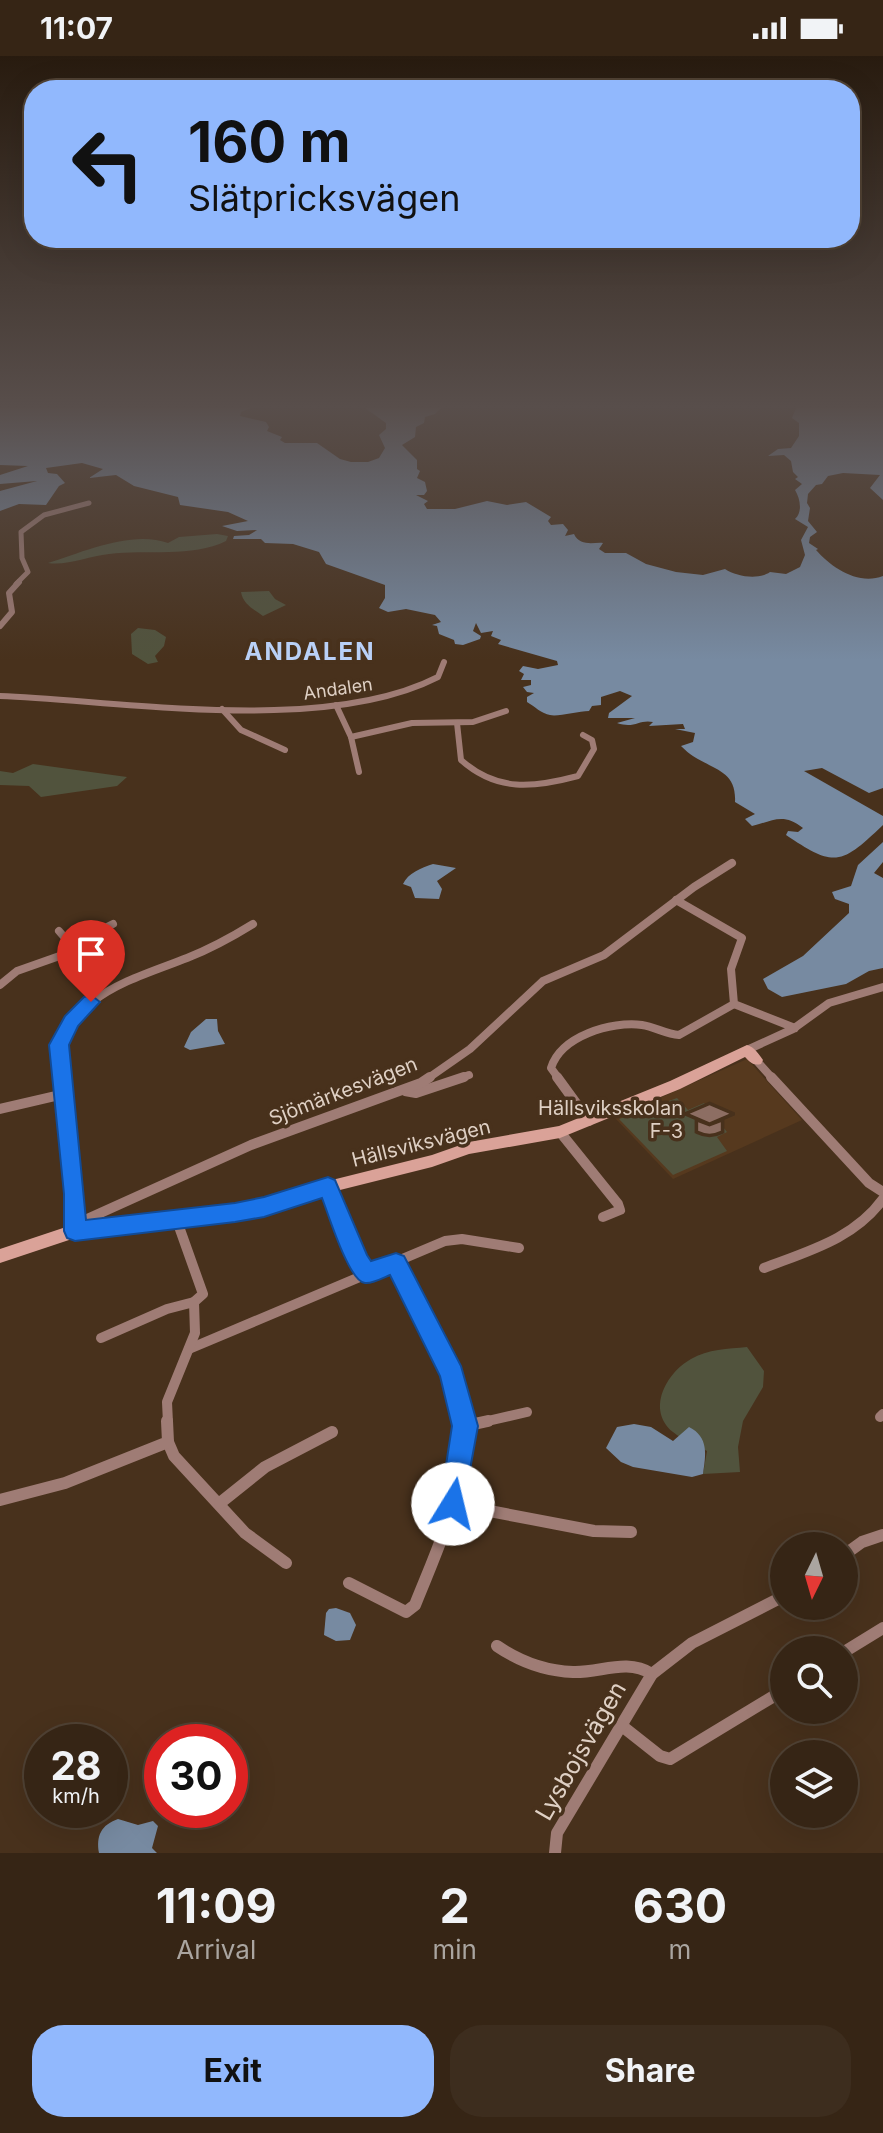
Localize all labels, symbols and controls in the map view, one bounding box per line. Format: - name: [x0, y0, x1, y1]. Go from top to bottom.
- text: 11:07: [40, 10, 113, 46]
- text: 160 m: [188, 108, 351, 176]
- icon: left: [56, 112, 160, 216]
- text: Slätpricksvägen: [188, 176, 461, 220]
- district label: ANDALEN: [245, 637, 375, 666]
- street label: Andalen: [302, 673, 374, 704]
- pin: [57, 920, 125, 1002]
- icon: arrive: [69, 932, 113, 976]
- street label: Sjömärkesvägen: [265, 1052, 421, 1130]
- place label: Hällsviksskolan F-3: [538, 1096, 683, 1143]
- school or university icon: Hällsviksskolan F-3: [690, 1100, 728, 1138]
- street label: Hällsviksvägen: [349, 1114, 493, 1172]
- position arrow: [411, 1462, 495, 1546]
- north arrow: [770, 1532, 858, 1620]
- map controls: [770, 1532, 858, 1828]
- button: search: [770, 1636, 858, 1724]
- street label: Lysbojsvägen: [529, 1676, 632, 1825]
- speed limit sign: 30: [144, 1724, 248, 1828]
- button: layers: [770, 1740, 858, 1828]
- text: 28: [50, 1741, 102, 1790]
- text: km/h: [52, 1784, 100, 1808]
- text: 11:09: [156, 1876, 277, 1935]
- text: 2: [440, 1876, 470, 1935]
- text: 630: [633, 1876, 727, 1935]
- text: Arrival: [176, 1934, 256, 1965]
- text: min: [433, 1934, 477, 1965]
- text: m: [669, 1934, 691, 1965]
- button: Exit: [32, 2025, 434, 2117]
- button: Share: [450, 2025, 851, 2117]

